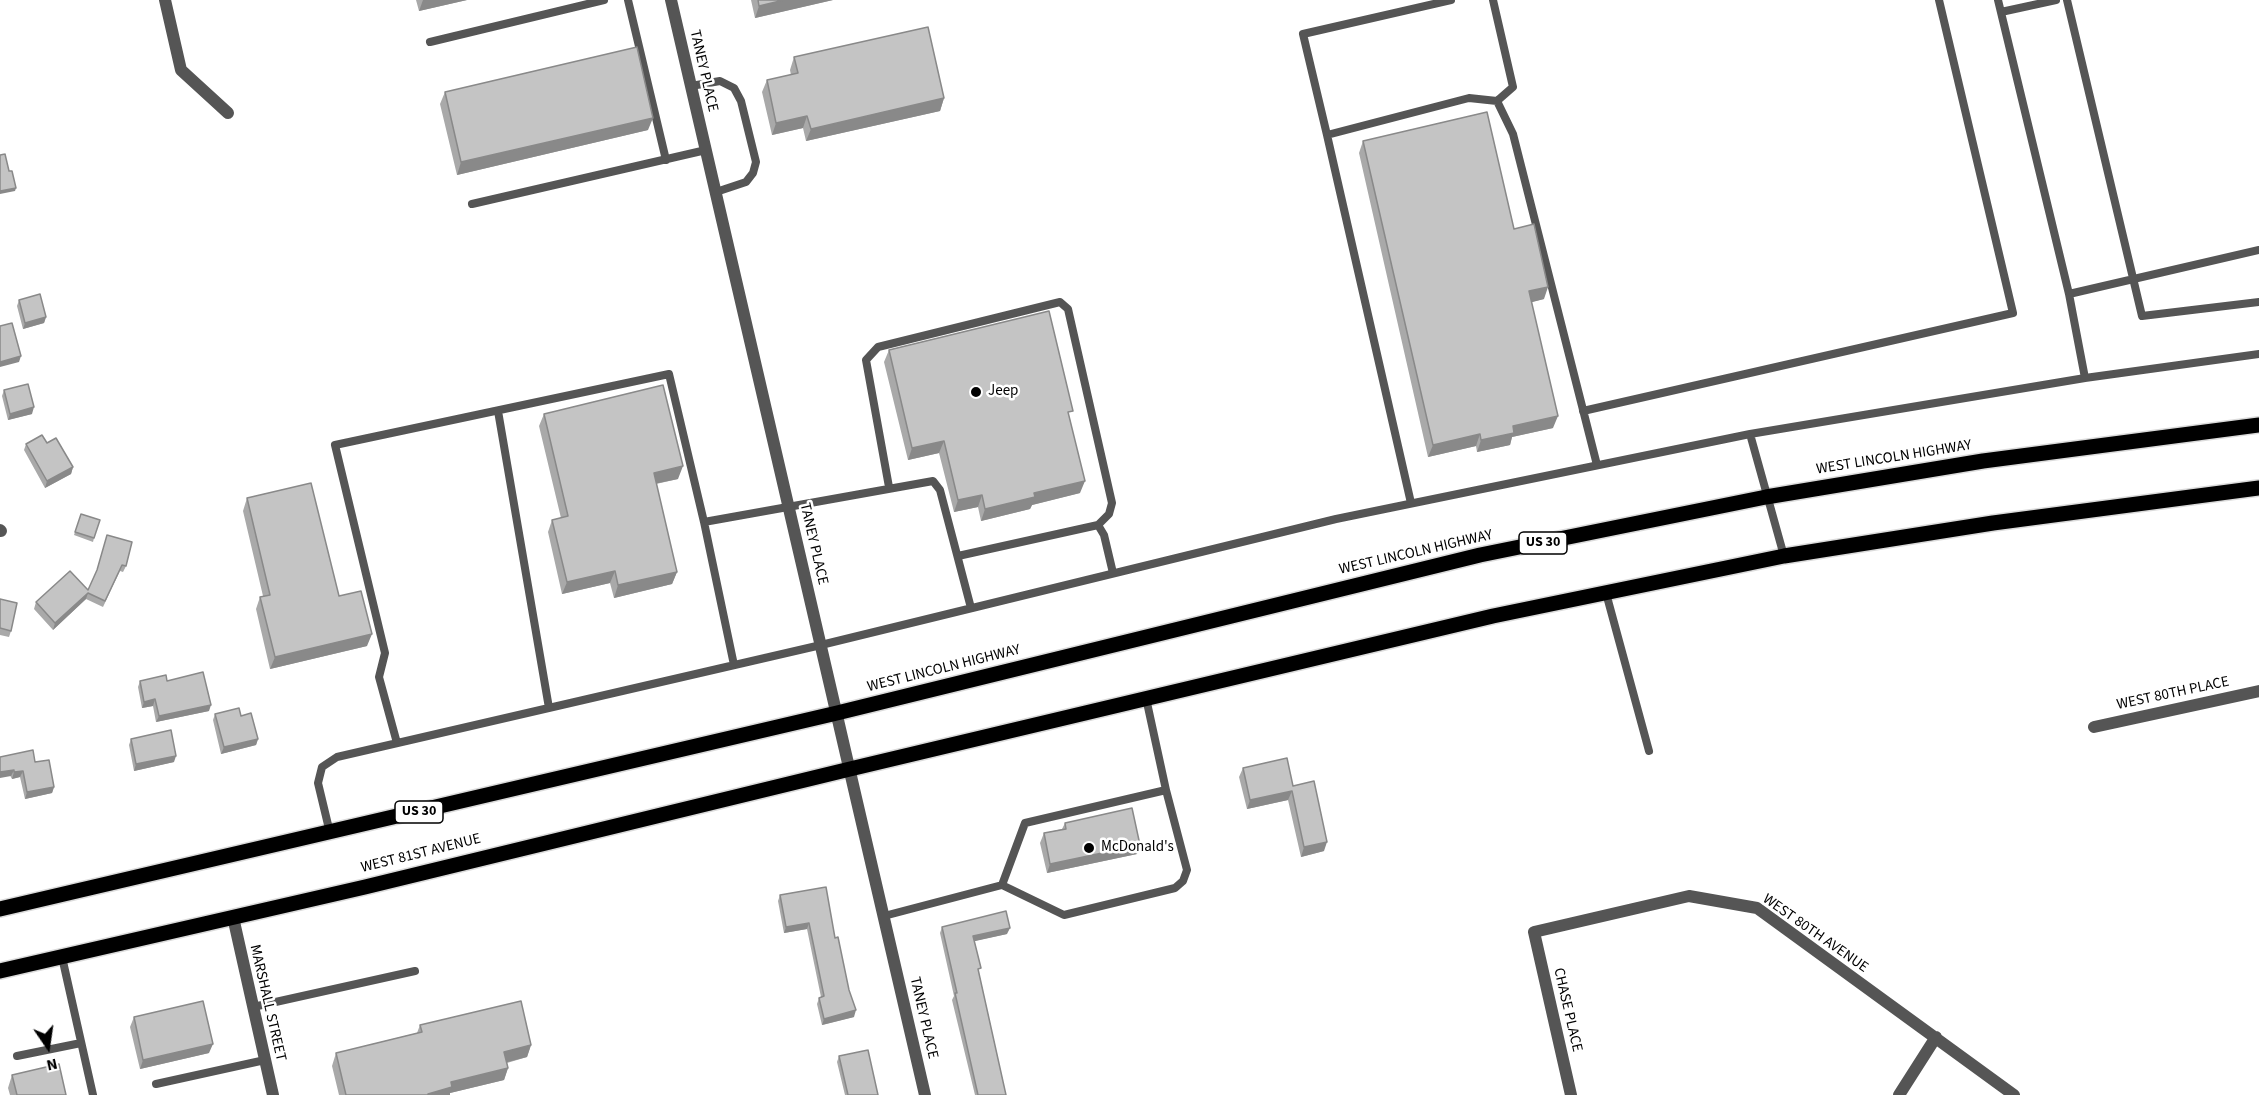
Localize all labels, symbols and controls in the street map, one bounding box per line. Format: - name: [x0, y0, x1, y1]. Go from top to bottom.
- street label: TANEY PLACE: [685, 28, 721, 114]
- place label: Jeep: [988, 383, 1018, 401]
- marker: Jeep: [969, 385, 983, 399]
- street label: WEST LINCOLN HIGHWAY: [1815, 437, 1973, 479]
- street label: TANEY PLACE: [795, 501, 831, 587]
- street label: WEST LINCOLN HIGHWAY: [1337, 527, 1495, 579]
- road number: US 30: [1519, 532, 1567, 554]
- street label: WEST LINCOLN HIGHWAY: [866, 641, 1022, 697]
- street label: WEST 80TH PLACE: [2115, 673, 2231, 715]
- road number: US 30: [395, 801, 443, 823]
- street label: WEST 81ST AVENUE: [359, 830, 483, 878]
- place label: McDonald's: [1101, 839, 1174, 857]
- marker: McDonald's: [1082, 841, 1096, 855]
- street label: WEST 80TH AVENUE: [1759, 891, 1871, 977]
- street label: MARSHALL STREET: [245, 943, 289, 1063]
- street label: CHASE PLACE: [1549, 966, 1585, 1054]
- street label: TANEY PLACE: [905, 975, 941, 1061]
- north arrow: [18, 1017, 78, 1077]
- text: N: [44, 1053, 60, 1076]

